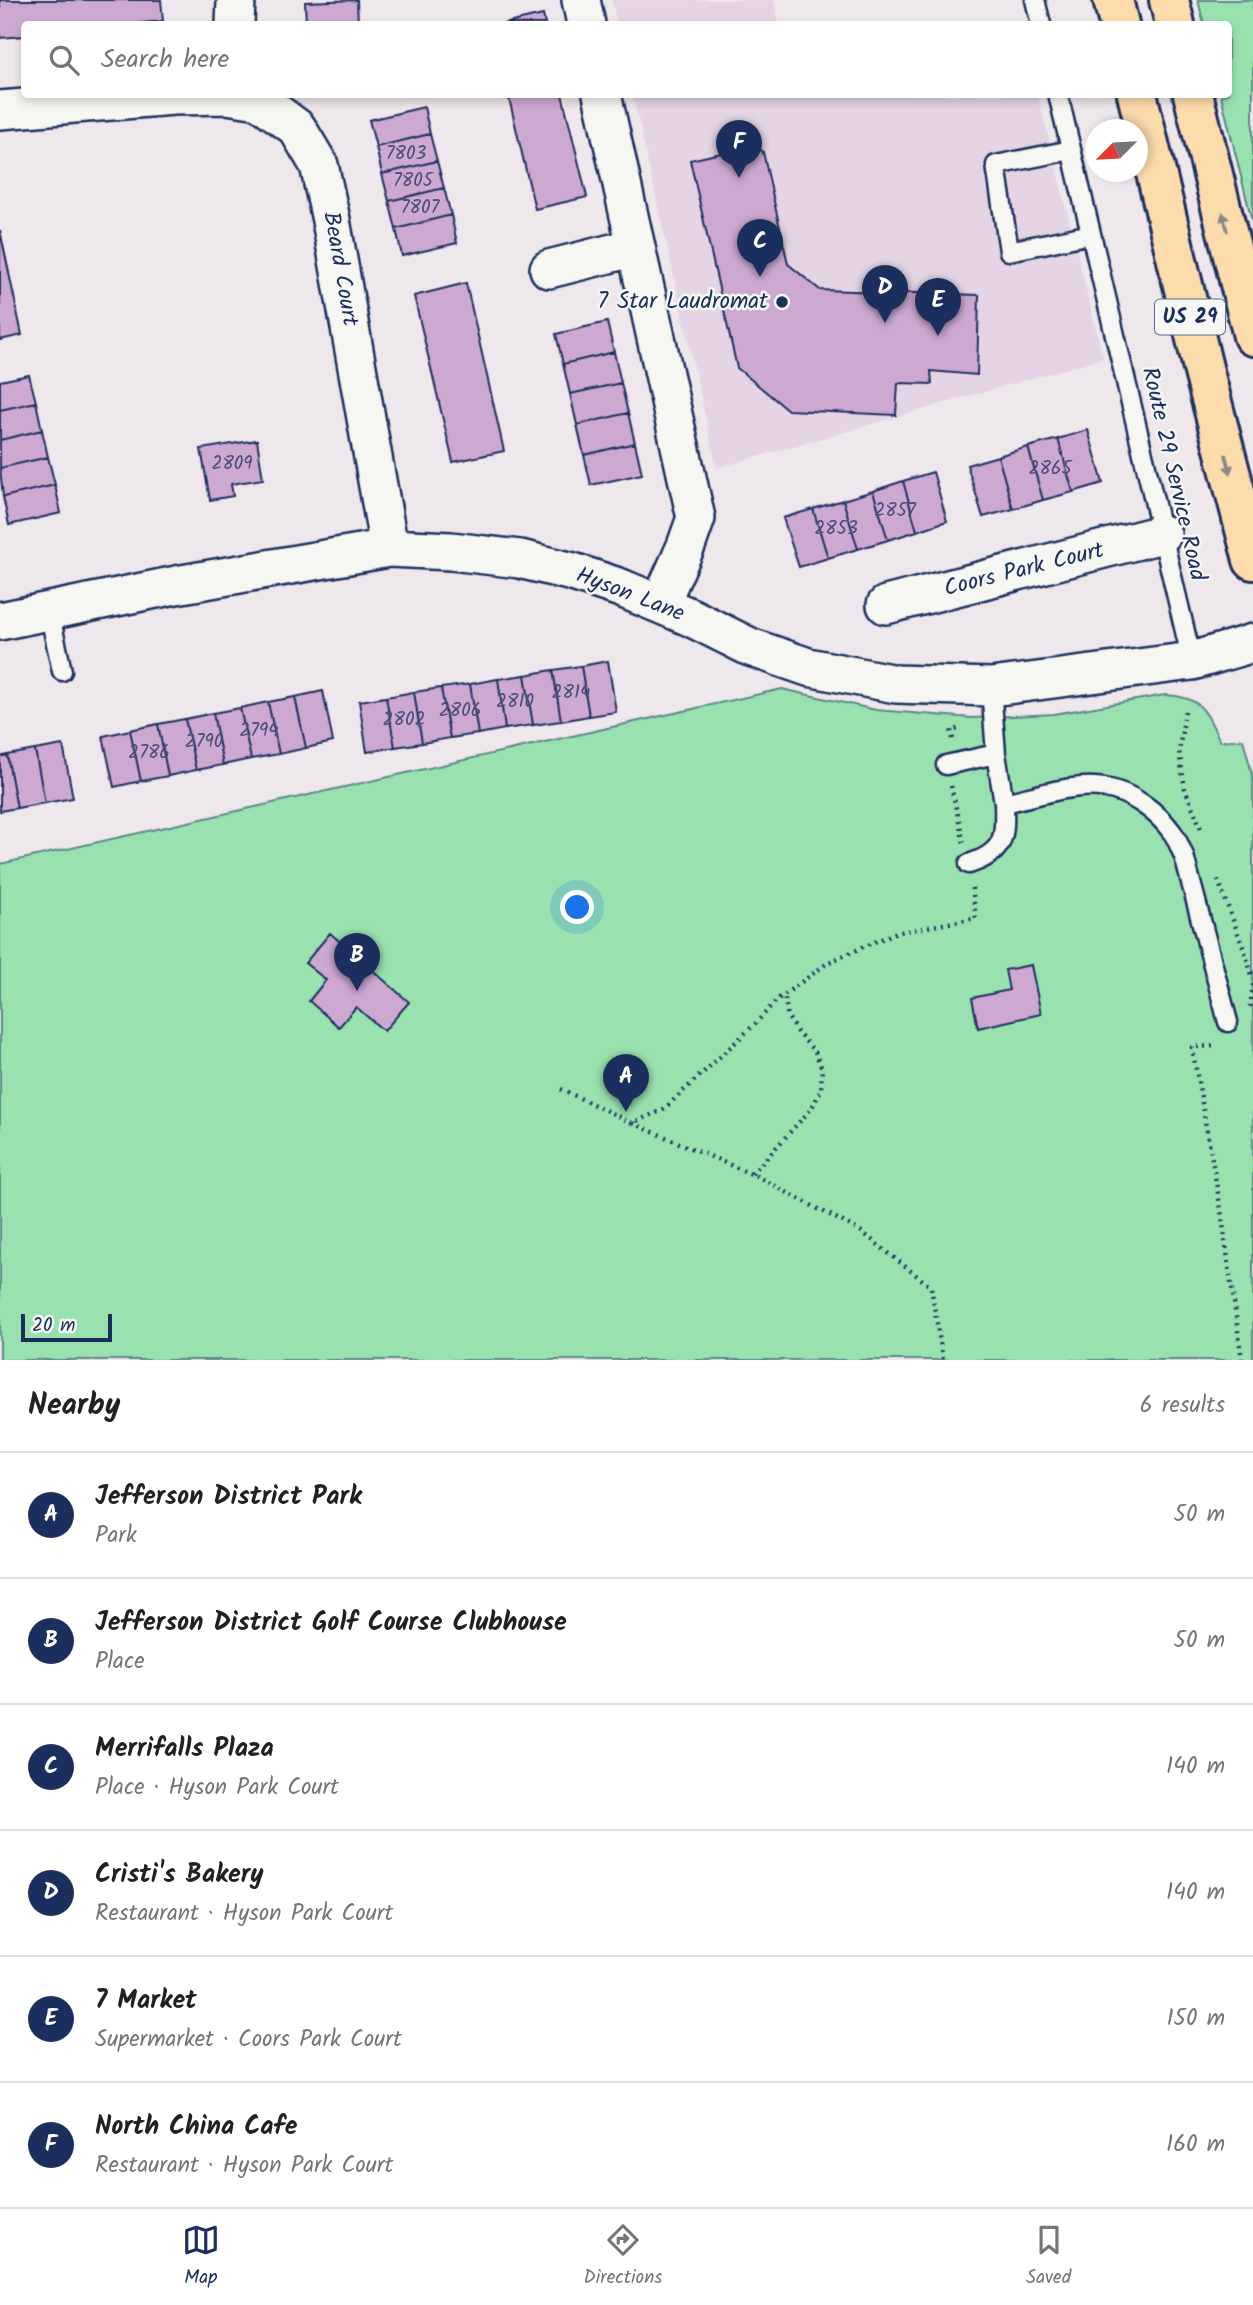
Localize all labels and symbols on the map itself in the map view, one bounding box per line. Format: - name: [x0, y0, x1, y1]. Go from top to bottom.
- north arrow: [1085, 119, 1148, 182]
- pin: F: [716, 120, 762, 178]
- house number: 7803: [386, 139, 426, 169]
- house number: 7805: [393, 166, 435, 196]
- house number: 7807: [401, 193, 440, 223]
- street label: Beard Court: [312, 209, 368, 330]
- one-way arrow: [1219, 211, 1230, 233]
- pin: C: [737, 219, 783, 277]
- pin: D: [862, 265, 908, 323]
- pin: E: [915, 278, 961, 336]
- place label: 7 Star Laudromat: [598, 284, 769, 320]
- marker: 7 Star Laudromat: [774, 294, 790, 310]
- road number: US 29: [1155, 300, 1225, 334]
- street label: Route 29 Service Road: [1131, 364, 1215, 585]
- house number: 2809: [211, 449, 253, 479]
- one-way arrow: [1223, 453, 1234, 475]
- house number: 2865: [1028, 454, 1073, 484]
- house number: 2857: [874, 496, 917, 526]
- house number: 2853: [814, 514, 858, 544]
- street label: Coors Park Court: [940, 532, 1109, 607]
- street label: Hyson Lane: [570, 558, 690, 632]
- house number: 2814: [552, 678, 590, 708]
- house number: 2810: [496, 687, 534, 717]
- house number: 2806: [439, 696, 481, 726]
- house number: 2802: [382, 705, 426, 735]
- house number: 2794: [239, 716, 279, 746]
- house number: 2790: [185, 727, 223, 757]
- house number: 2786: [128, 738, 170, 768]
- your location: [560, 890, 594, 924]
- pin: B: [334, 933, 380, 991]
- pin: A: [603, 1054, 649, 1112]
- scale bar: [21, 1311, 112, 1343]

